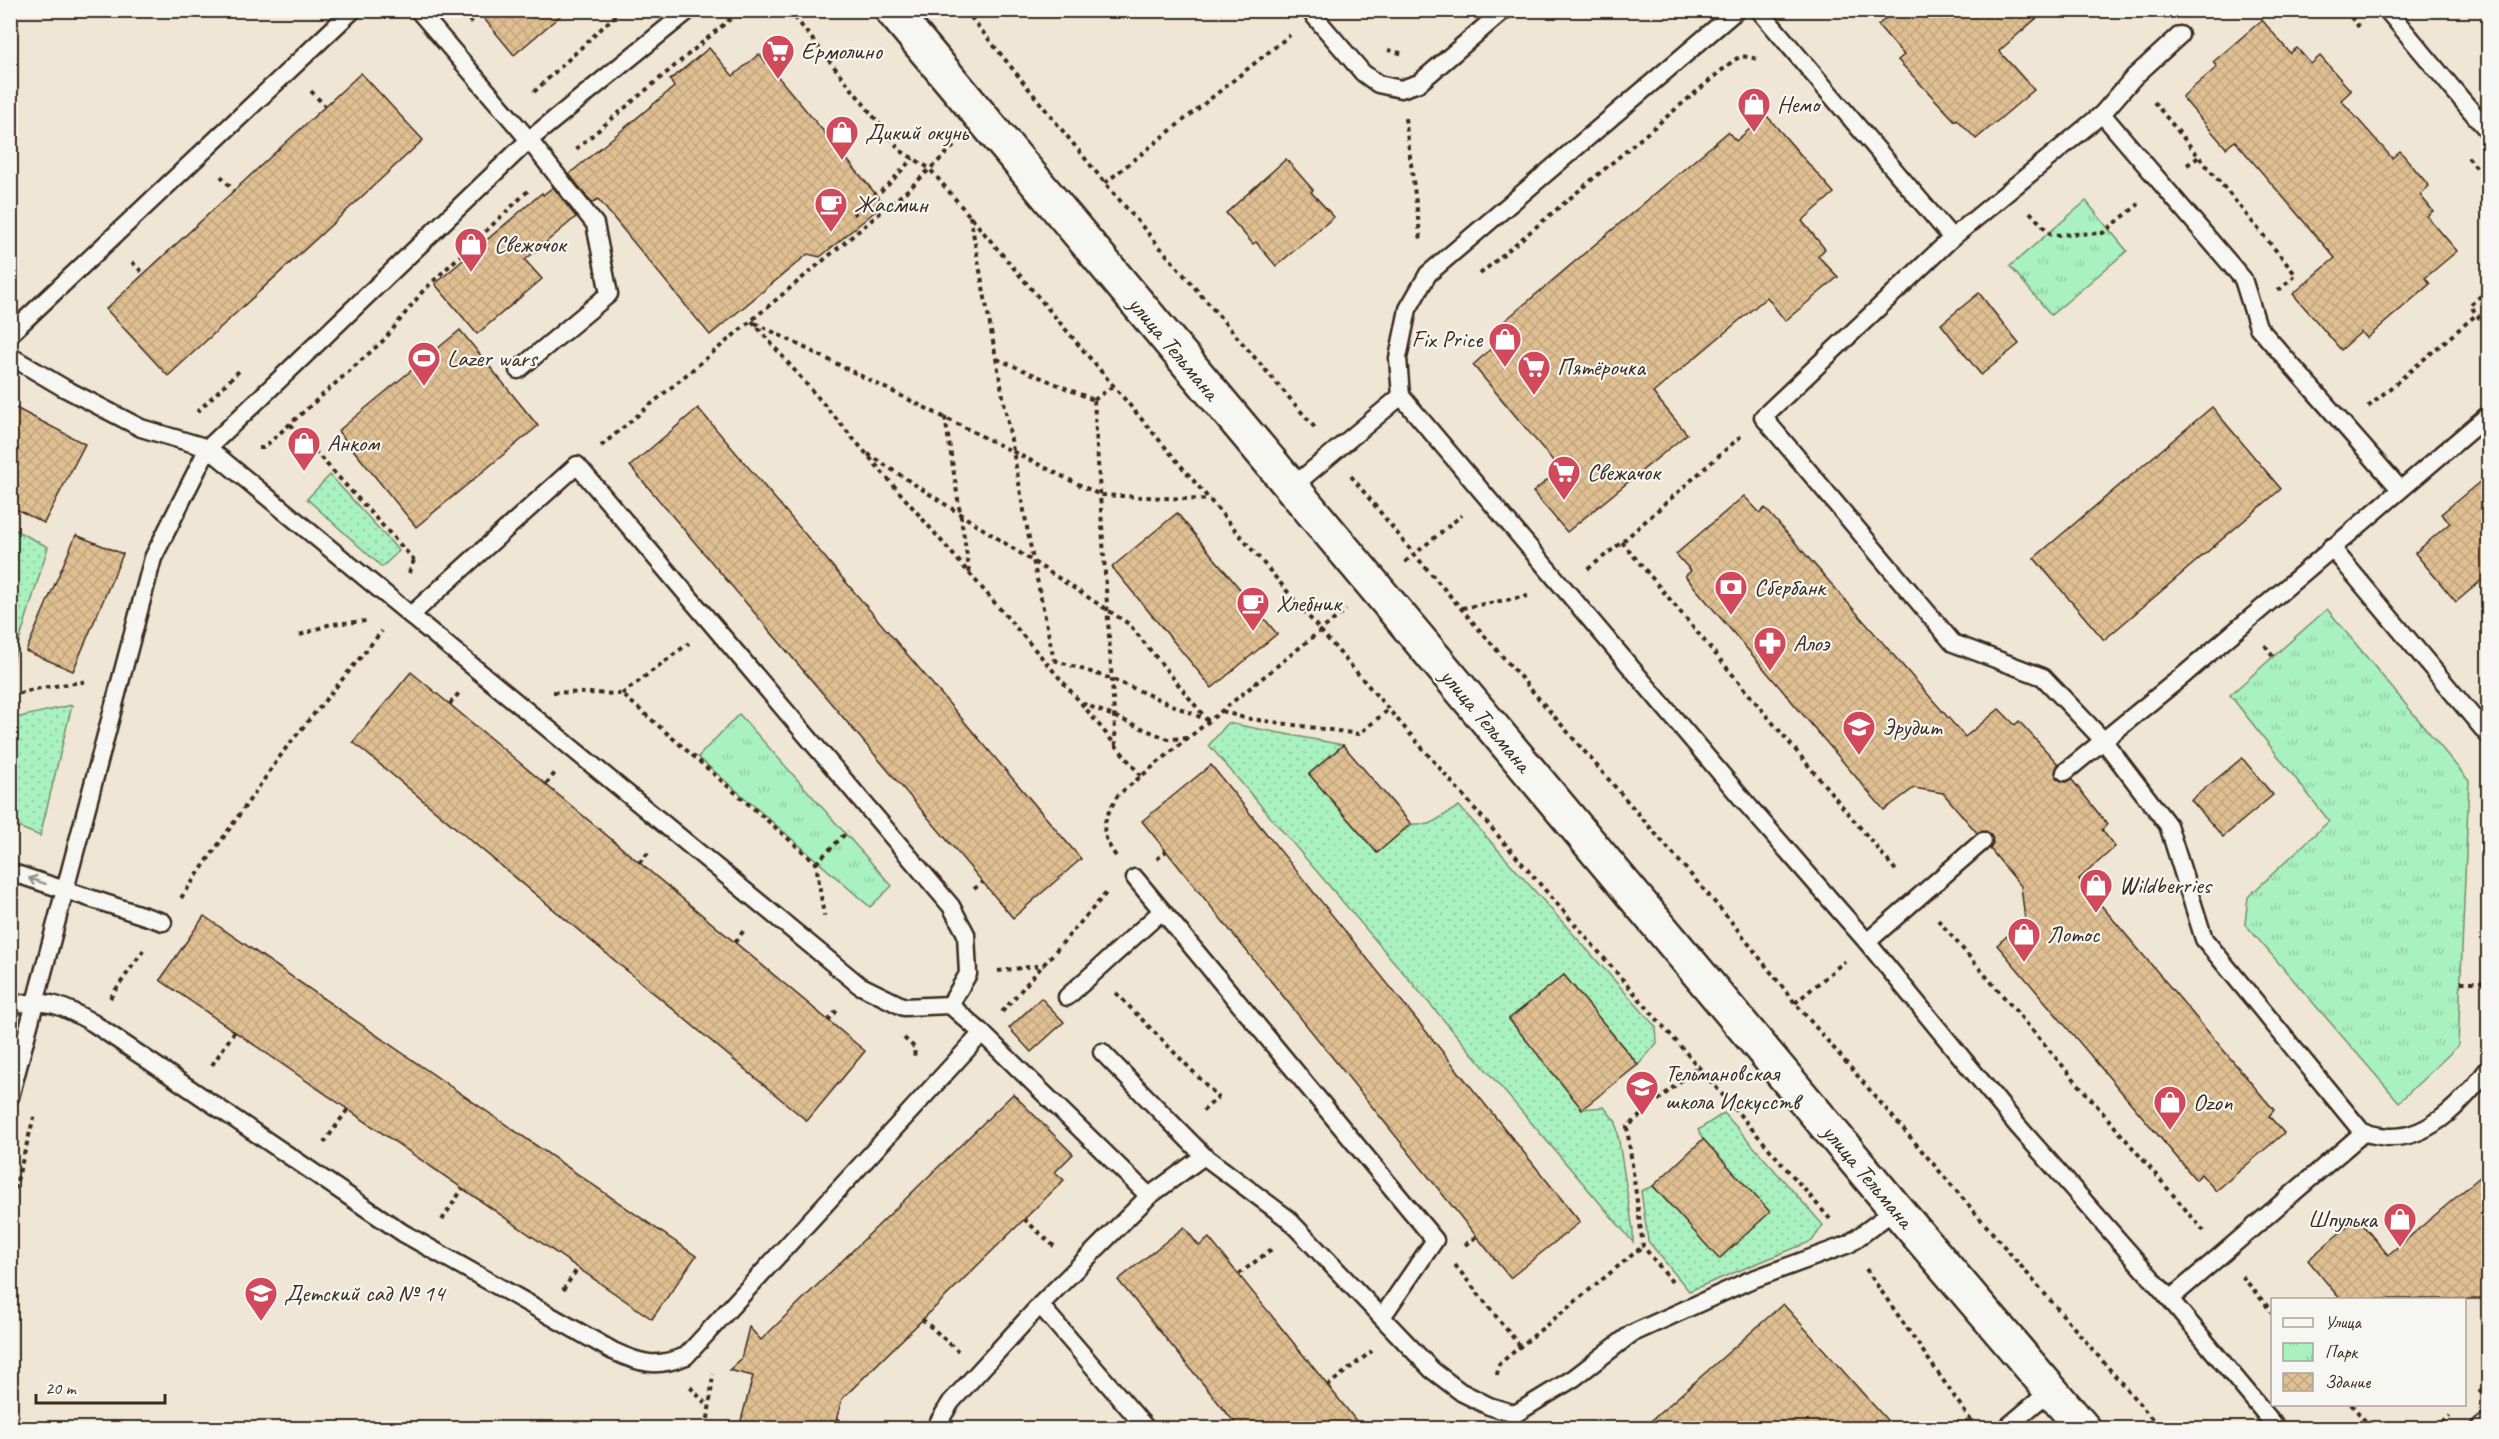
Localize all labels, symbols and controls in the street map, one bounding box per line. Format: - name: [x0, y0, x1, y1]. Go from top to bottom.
- supermarket icon: Ермолино: [760, 33, 796, 80]
- place label: Ермолино: [801, 36, 883, 66]
- shop icon: Немо: [1736, 86, 1772, 133]
- place label: Немо: [1777, 89, 1822, 119]
- shop icon: Дикий окунь: [824, 114, 860, 161]
- place label: Дикий окунь: [865, 117, 969, 147]
- cafe icon: Жасмин: [813, 186, 849, 233]
- place label: Жасмин: [854, 189, 929, 219]
- shop icon: Свежочок: [453, 226, 489, 273]
- place label: Свежочок: [494, 229, 568, 259]
- street label: улица Тельмана: [1120, 288, 1228, 408]
- shop icon: Fix Price: [1487, 321, 1523, 368]
- place label: Fix Price: [1412, 324, 1484, 354]
- sports icon: Lazer wars: [406, 340, 442, 387]
- place label: Lazer wars: [447, 343, 538, 373]
- supermarket icon: Пятёрочка: [1516, 349, 1552, 396]
- place label: Пятёрочка: [1557, 352, 1646, 382]
- shop icon: Анком: [286, 425, 322, 472]
- place label: Анком: [327, 428, 380, 458]
- supermarket icon: Свежачок: [1546, 454, 1582, 501]
- place label: Свежачок: [1587, 457, 1662, 487]
- bank icon: Сбербанк: [1713, 569, 1749, 616]
- place label: Сбербанк: [1754, 572, 1827, 602]
- cafe icon: Хлебник: [1235, 585, 1271, 632]
- place label: Хлебник: [1276, 588, 1343, 618]
- pharmacy icon: Алоэ: [1752, 625, 1788, 672]
- place label: Алоэ: [1793, 628, 1831, 658]
- street label: улица Тельмана: [1432, 660, 1540, 780]
- school or university icon: Эрудит: [1841, 709, 1877, 756]
- place label: Эрудит: [1882, 712, 1942, 742]
- shop icon: Wildberries: [2078, 867, 2114, 914]
- place label: Wildberries: [2119, 870, 2213, 900]
- one-way arrow: [28, 874, 47, 885]
- shop icon: Лотос: [2006, 916, 2042, 963]
- place label: Лотос: [2047, 919, 2101, 949]
- place label: Тельмановская школа Искусств: [1665, 1058, 1804, 1116]
- school or university icon: Тельмановская школа Искусств: [1624, 1069, 1660, 1116]
- shop icon: Ozon: [2152, 1084, 2188, 1131]
- place label: Ozon: [2193, 1087, 2233, 1117]
- street label: улица Тельмана: [1814, 1116, 1922, 1236]
- shop icon: Шпулька: [2382, 1201, 2418, 1248]
- place label: Шпулька: [2308, 1204, 2378, 1234]
- school or university icon: Детский сад № 14: [243, 1275, 279, 1322]
- place label: Детский сад № 14: [284, 1278, 447, 1308]
- legend: [2271, 1298, 2466, 1406]
- text: Улица: [2325, 1311, 2362, 1333]
- text: Парк: [2325, 1341, 2359, 1363]
- scale bar: [36, 1367, 165, 1405]
- text: Здание: [2325, 1371, 2371, 1393]
- text: 20 m: [45, 1377, 78, 1399]

